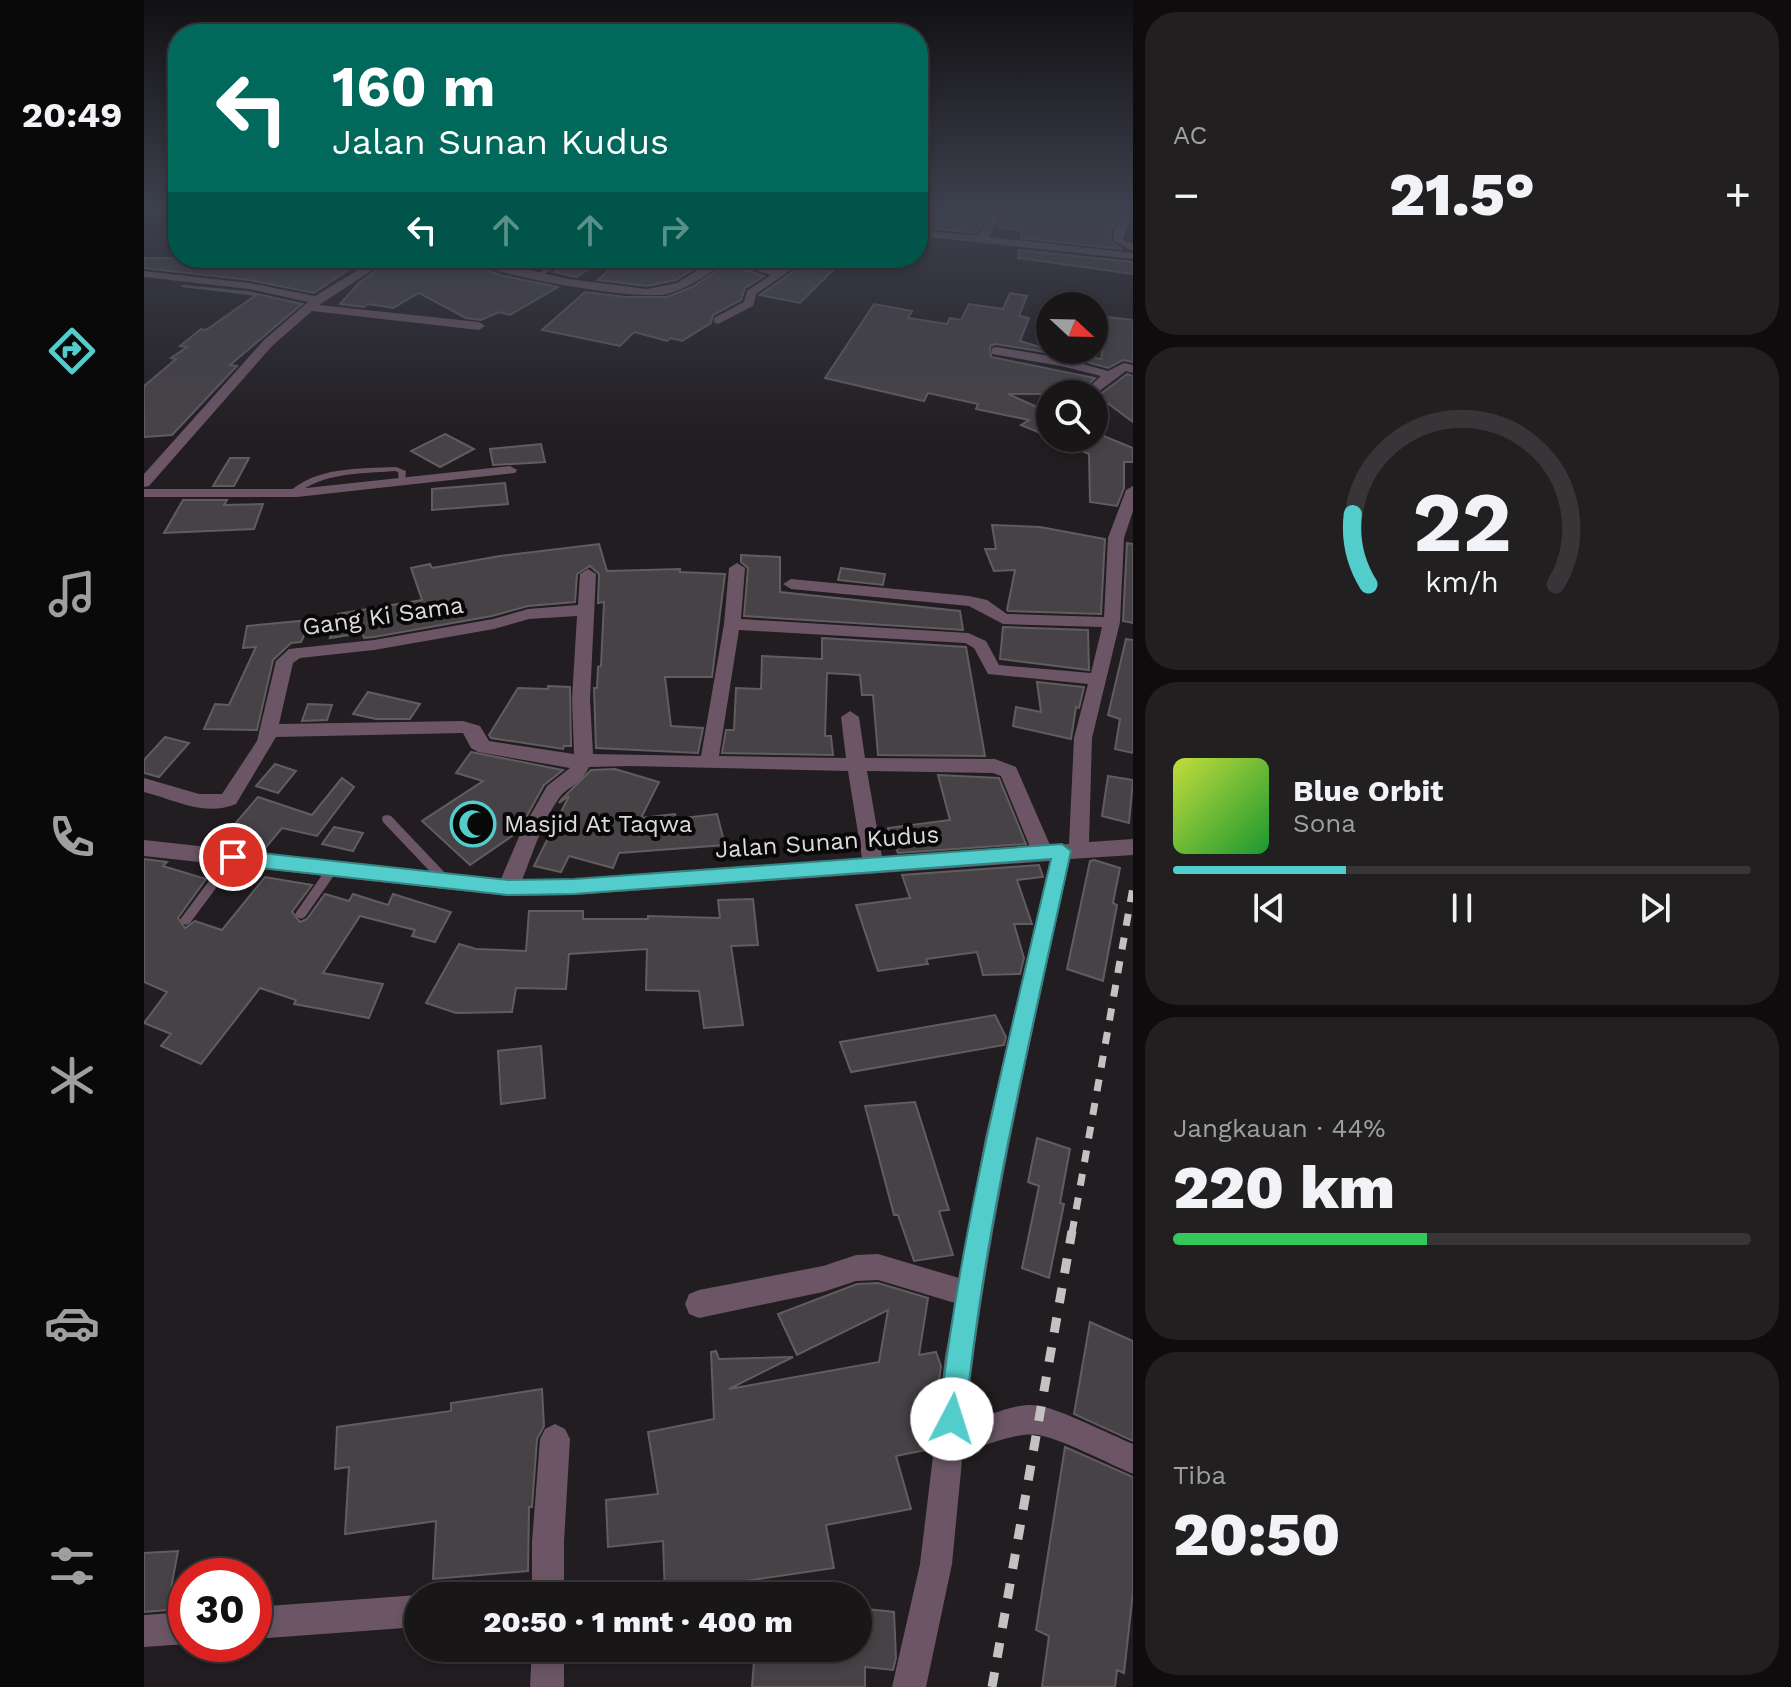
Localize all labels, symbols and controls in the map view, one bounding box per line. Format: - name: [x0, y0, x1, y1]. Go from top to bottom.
- text: 160 m: [332, 54, 495, 120]
- icon: left: [200, 56, 304, 160]
- text: 20:49: [22, 94, 122, 136]
- text: AC: [1173, 120, 1207, 150]
- text: Jalan Sunan Kudus: [332, 121, 669, 163]
- text: 21.5°: [1389, 159, 1535, 230]
- text: −: [1173, 169, 1200, 221]
- text: +: [1724, 169, 1751, 221]
- icon: left: [400, 208, 444, 252]
- icon: ahead: [484, 208, 528, 252]
- icon: ahead: [568, 208, 612, 252]
- icon: right: [652, 208, 696, 252]
- north arrow: [1036, 292, 1108, 364]
- map controls: [1036, 292, 1108, 452]
- icon: directions: [44, 323, 100, 379]
- button: search: [1036, 380, 1108, 452]
- text: 22: [1412, 473, 1512, 570]
- text: km/h: [1425, 565, 1499, 599]
- icon: music: [44, 566, 100, 622]
- street label: Gang Ki Sama: [301, 591, 465, 641]
- text: Blue Orbit: [1293, 773, 1443, 808]
- mosque icon: Masjid At Taqwa: [449, 800, 497, 848]
- text: Sona: [1293, 808, 1356, 838]
- icon: phone: [44, 809, 100, 865]
- place label: Masjid At Taqwa: [504, 810, 692, 838]
- street label: Jalan Sunan Kudus: [714, 820, 940, 864]
- pin: [199, 823, 267, 891]
- icon: arrive: [211, 835, 255, 879]
- icon: previous: [1247, 886, 1291, 930]
- icon: pause: [1440, 886, 1484, 930]
- icon: next: [1633, 886, 1677, 930]
- icon: climate: [44, 1052, 100, 1108]
- text: Jangkauan · 44%: [1173, 1113, 1386, 1143]
- text: 220 km: [1173, 1152, 1395, 1223]
- icon: car: [44, 1295, 100, 1351]
- position arrow: [910, 1377, 994, 1461]
- text: Tiba: [1173, 1460, 1226, 1490]
- text: 20:50: [1173, 1499, 1340, 1570]
- icon: filters: [44, 1538, 100, 1594]
- speed limit sign: 30: [168, 1558, 272, 1662]
- text: 20:50 · 1 mnt · 400 m: [483, 1604, 793, 1639]

